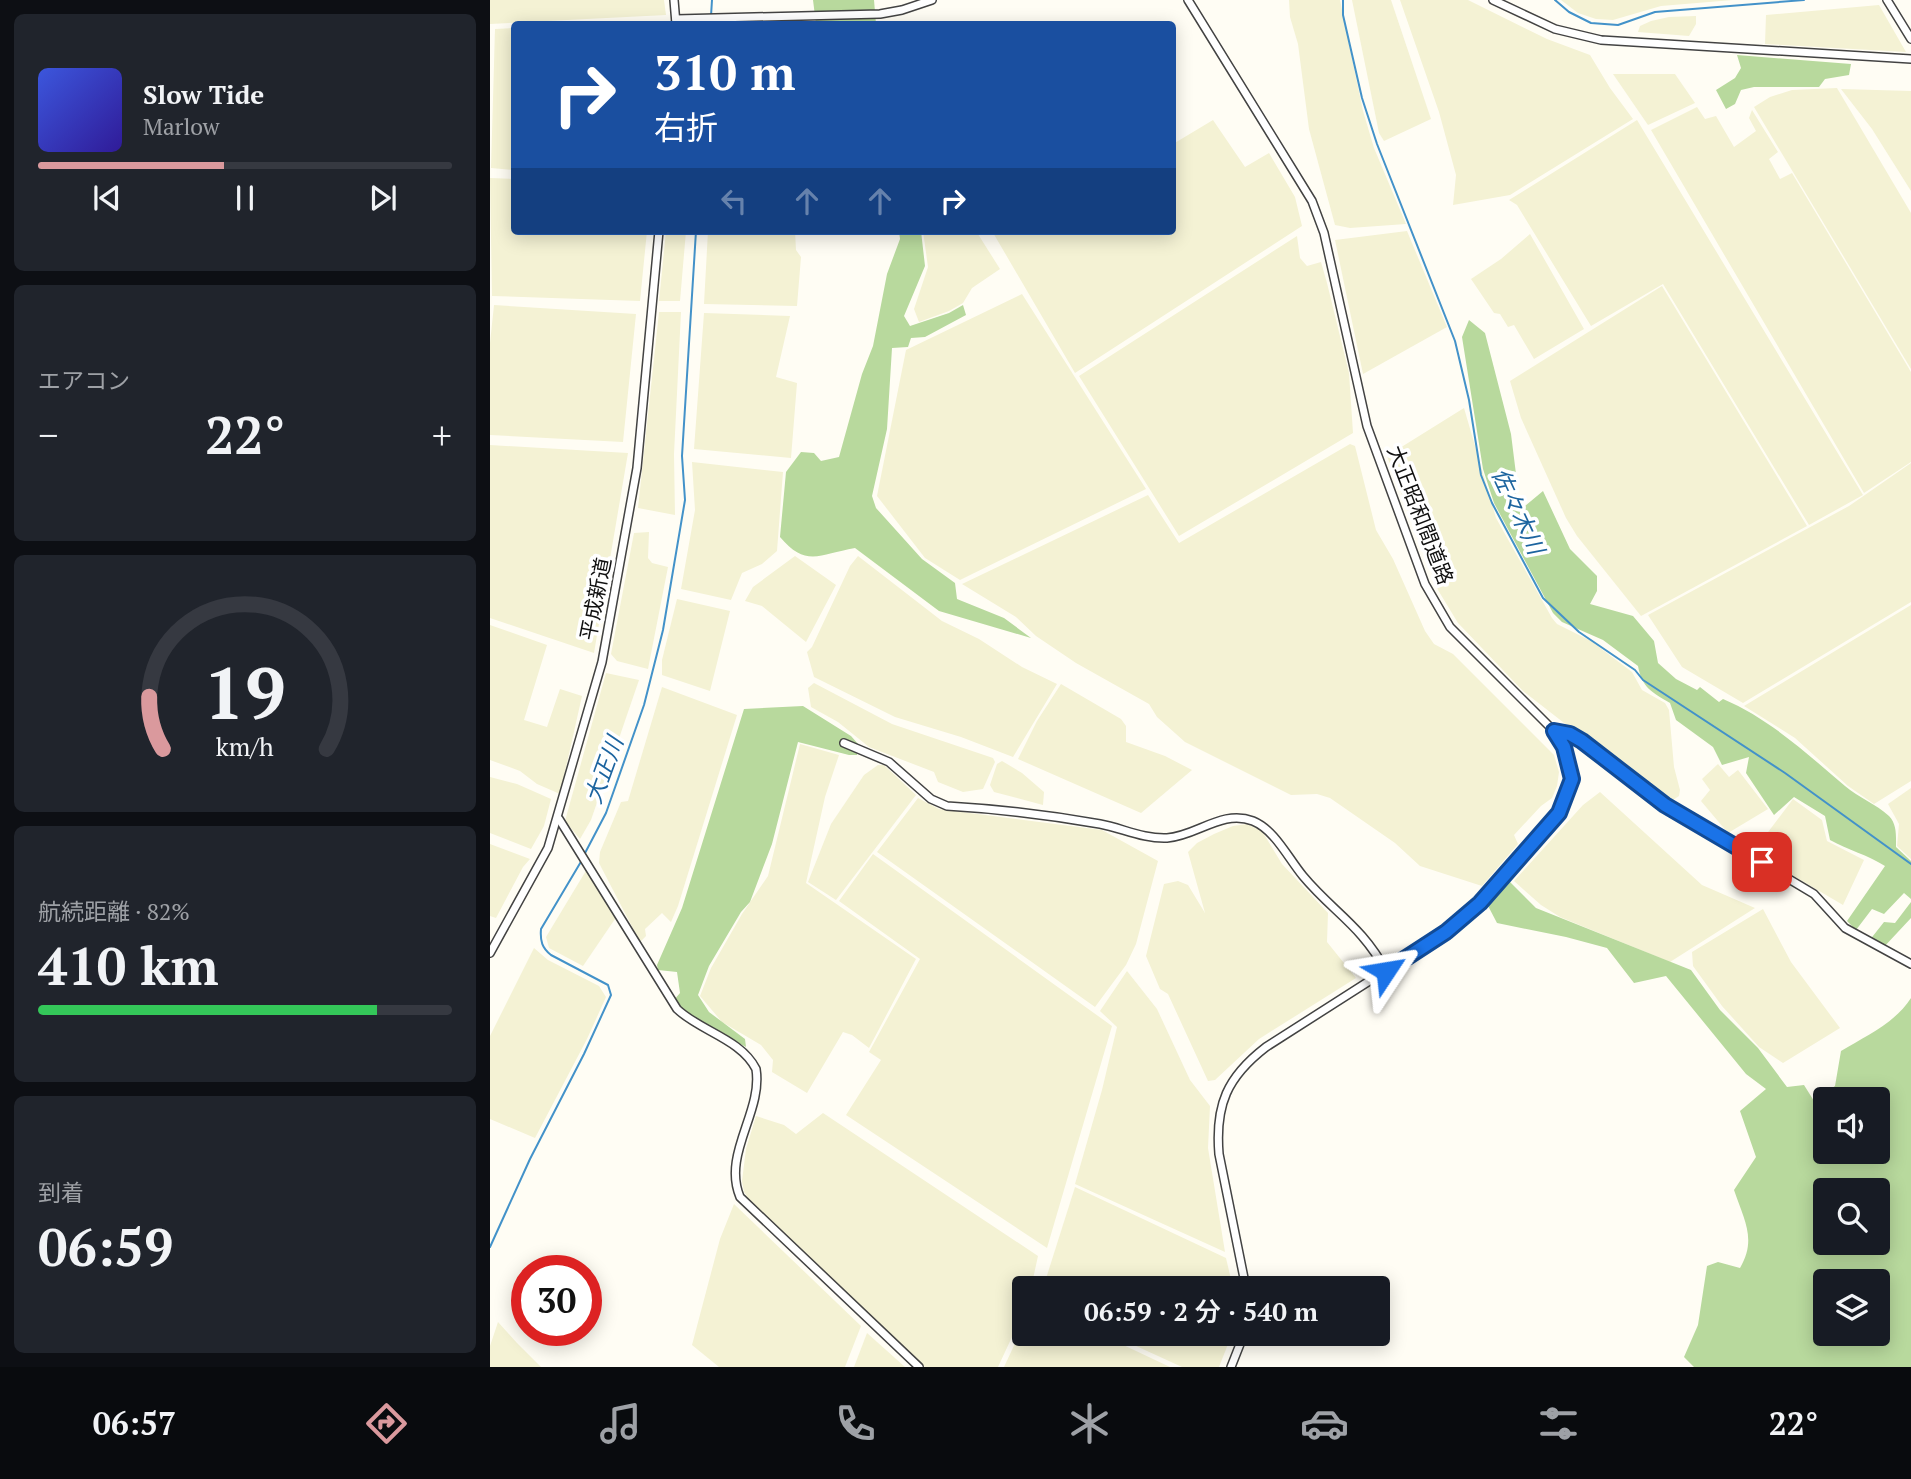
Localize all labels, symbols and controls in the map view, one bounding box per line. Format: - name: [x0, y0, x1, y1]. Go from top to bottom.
- text: 310 m: [654, 39, 796, 104]
- icon: right: [539, 49, 630, 140]
- text: Slow Tide: [143, 77, 264, 111]
- text: 右折: [654, 106, 718, 148]
- text: Marlow: [143, 111, 220, 142]
- icon: previous: [88, 179, 126, 217]
- icon: pause: [226, 179, 264, 217]
- icon: next: [364, 179, 402, 217]
- icon: left: [715, 182, 753, 220]
- icon: ahead: [788, 182, 826, 220]
- icon: ahead: [861, 182, 899, 220]
- icon: right: [934, 182, 972, 220]
- text: エアコン: [38, 365, 130, 396]
- text: 22°: [205, 400, 285, 469]
- text: −: [38, 410, 58, 460]
- text: +: [432, 410, 452, 460]
- street label: 大正昭和間道路: [1382, 441, 1460, 588]
- water label: 佐々木川: [1485, 463, 1553, 562]
- street label: 平成新道: [573, 555, 617, 643]
- text: 19: [204, 644, 286, 741]
- water label: 大正川: [577, 729, 631, 808]
- text: km/h: [216, 730, 274, 763]
- pin: [1732, 832, 1792, 892]
- icon: arrive: [1743, 843, 1781, 881]
- text: 航続距離 · 82%: [38, 896, 190, 927]
- text: 410 km: [38, 931, 219, 1000]
- position arrow: [1349, 934, 1423, 1008]
- map controls: [1813, 1087, 1890, 1346]
- button: sound: [1813, 1087, 1890, 1164]
- text: 到着: [38, 1177, 84, 1208]
- button: search: [1813, 1178, 1890, 1255]
- text: 06:59: [38, 1212, 173, 1281]
- speed limit sign: 30: [511, 1255, 602, 1346]
- button: layers: [1813, 1269, 1890, 1346]
- text: 06:59 · 2 分 · 540 m: [1084, 1294, 1318, 1328]
- icon: directions: [362, 1399, 411, 1448]
- icon: music: [596, 1399, 645, 1448]
- icon: phone: [831, 1399, 880, 1448]
- icon: climate: [1065, 1399, 1114, 1448]
- icon: car: [1300, 1399, 1349, 1448]
- icon: filters: [1534, 1399, 1583, 1448]
- text: 06:57: [93, 1402, 176, 1444]
- text: 22°: [1769, 1402, 1818, 1444]

